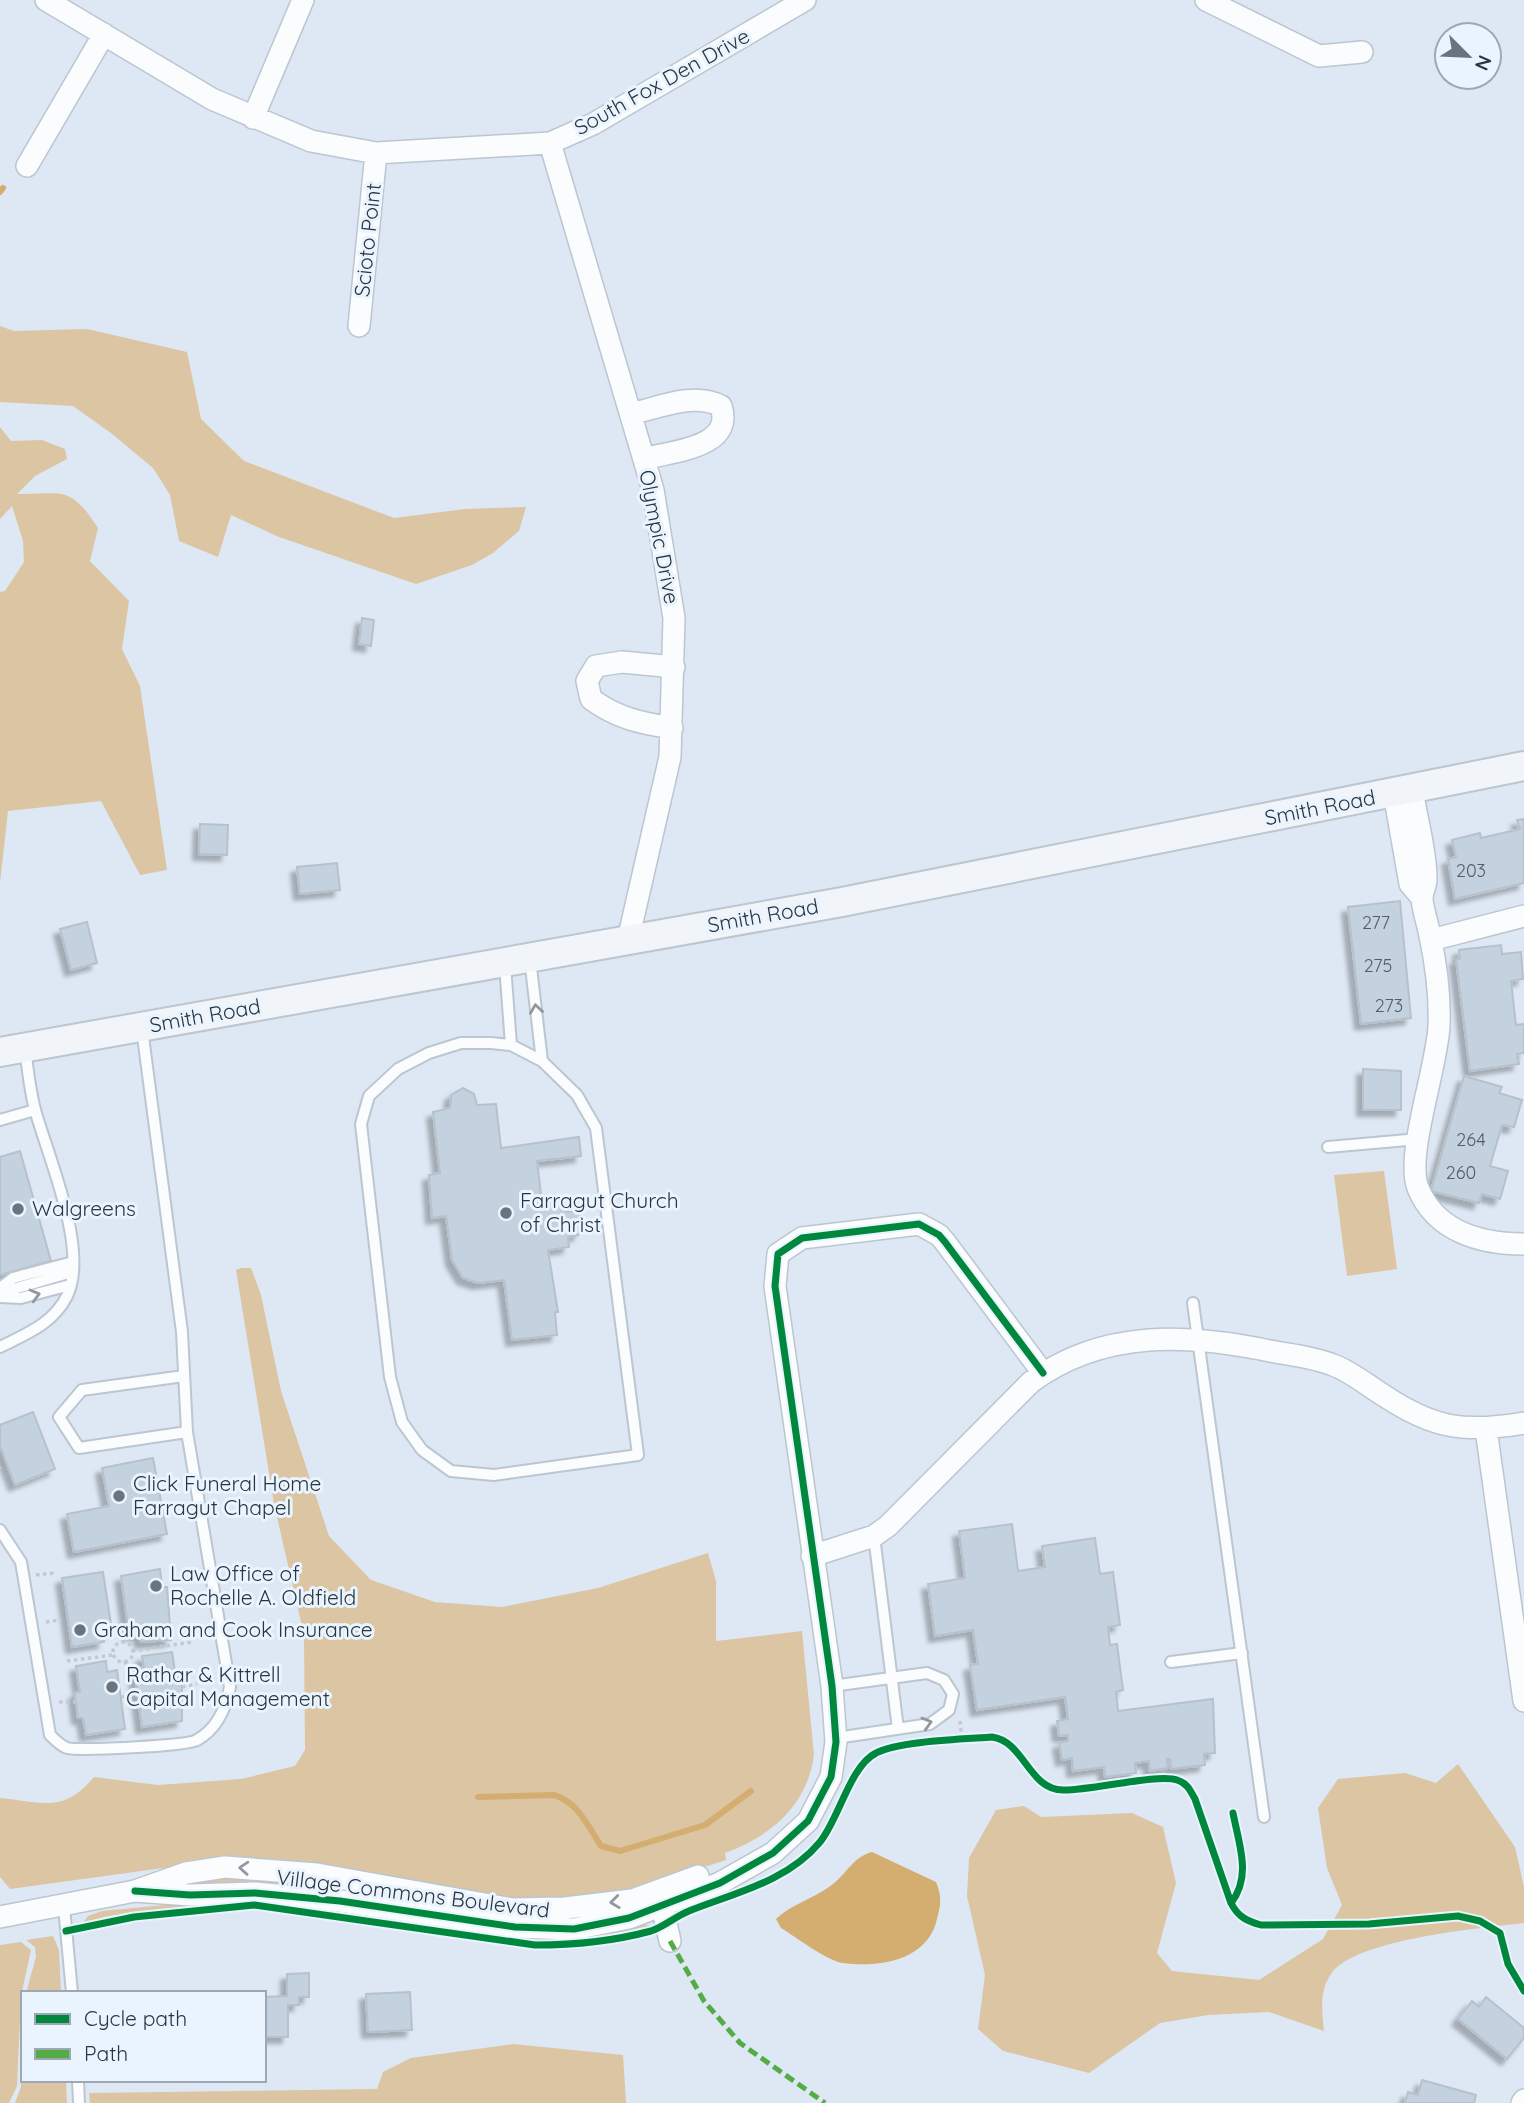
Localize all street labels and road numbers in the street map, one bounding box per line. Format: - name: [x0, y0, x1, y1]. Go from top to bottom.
- street label: South Fox Den Drive: [569, 22, 754, 140]
- street label: Scioto Point: [348, 182, 386, 298]
- street label: Olympic Drive: [634, 468, 686, 606]
- street label: Smith Road: [1262, 784, 1377, 830]
- street label: Smith Road: [705, 892, 820, 938]
- street label: Smith Road: [147, 992, 262, 1038]
- street label: Village Commons Boulevard: [275, 1863, 551, 1923]

